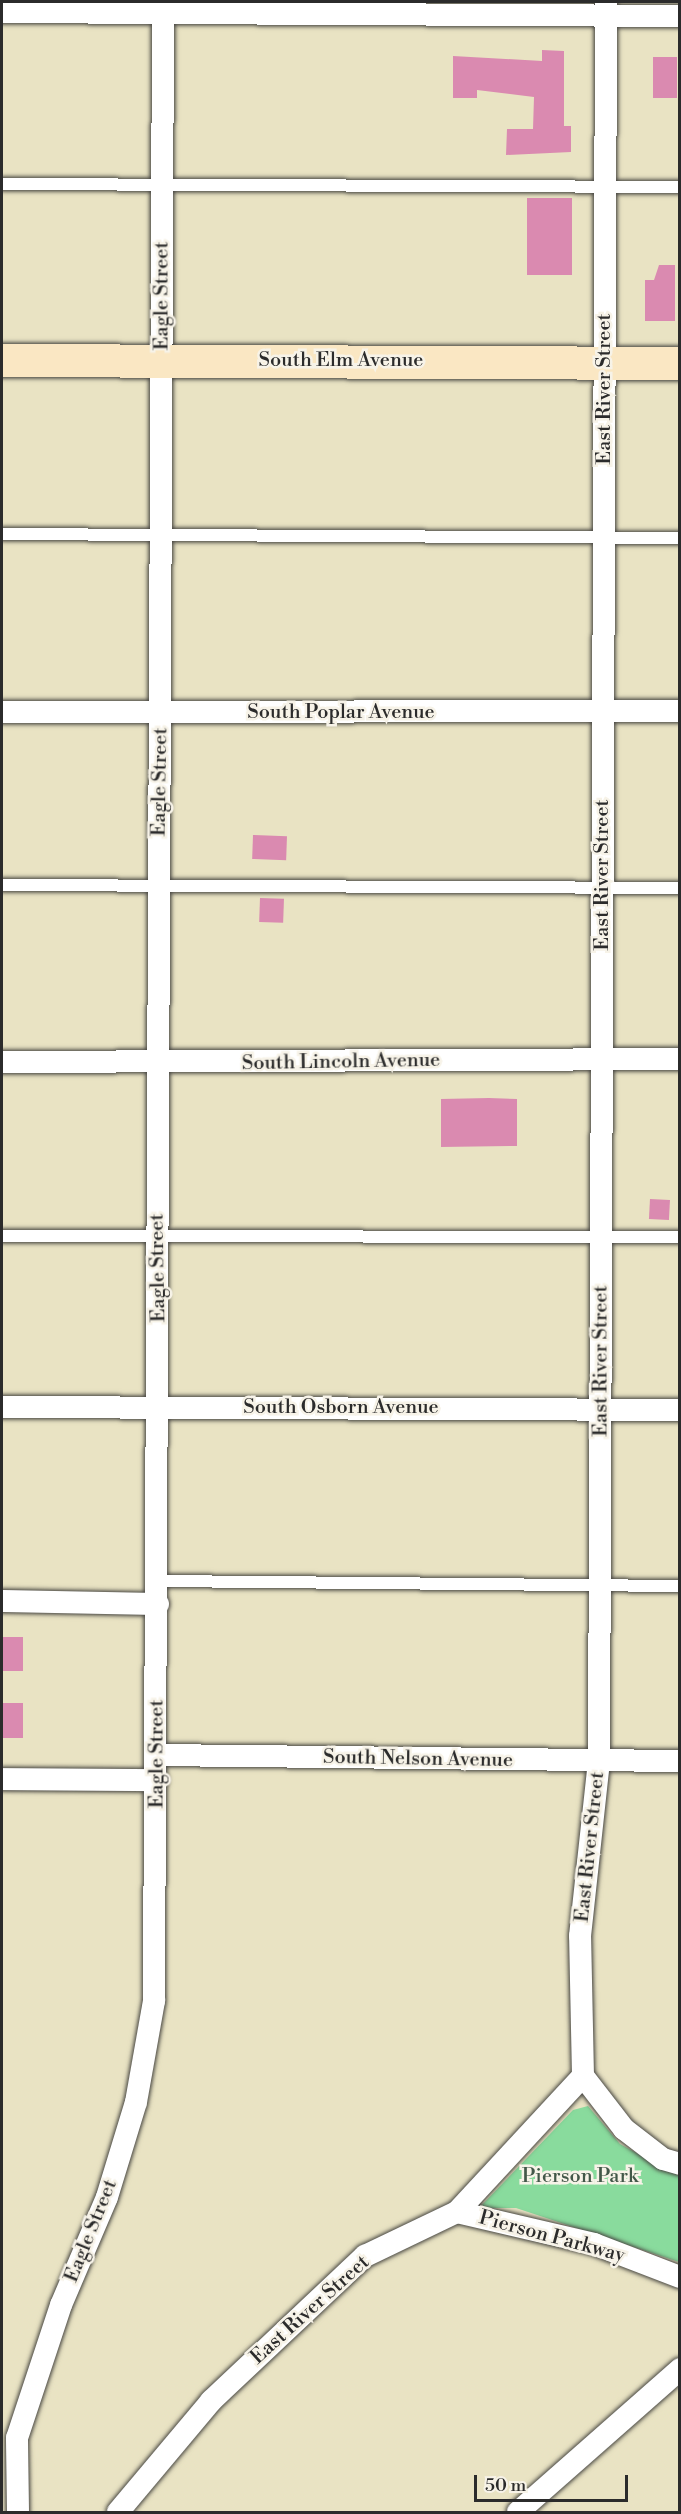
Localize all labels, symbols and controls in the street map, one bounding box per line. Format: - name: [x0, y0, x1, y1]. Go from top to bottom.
- street label: Eagle Street: [150, 242, 174, 350]
- street label: East River Street: [592, 313, 616, 465]
- street label: South Elm Avenue: [259, 348, 423, 372]
- street label: South Poplar Avenue: [247, 700, 435, 724]
- street label: Eagle Street: [147, 727, 173, 837]
- street label: East River Street: [590, 799, 614, 951]
- street label: South Lincoln Avenue: [242, 1048, 440, 1076]
- street label: Eagle Street: [145, 1213, 171, 1323]
- street label: East River Street: [589, 1285, 613, 1437]
- street label: South Osborn Avenue: [243, 1395, 439, 1419]
- street label: Eagle Street: [145, 1700, 169, 1808]
- street label: South Nelson Avenue: [323, 1745, 513, 1773]
- street label: East River Street: [570, 1771, 610, 1923]
- park label: Pierson Park: [522, 2164, 638, 2188]
- street label: Eagle Street: [60, 2176, 122, 2286]
- street label: Pierson Parkway: [476, 2206, 628, 2268]
- street label: East River Street: [246, 2250, 374, 2370]
- scale bar: [477, 2463, 632, 2501]
- text: 50 m: [485, 2474, 526, 2497]

